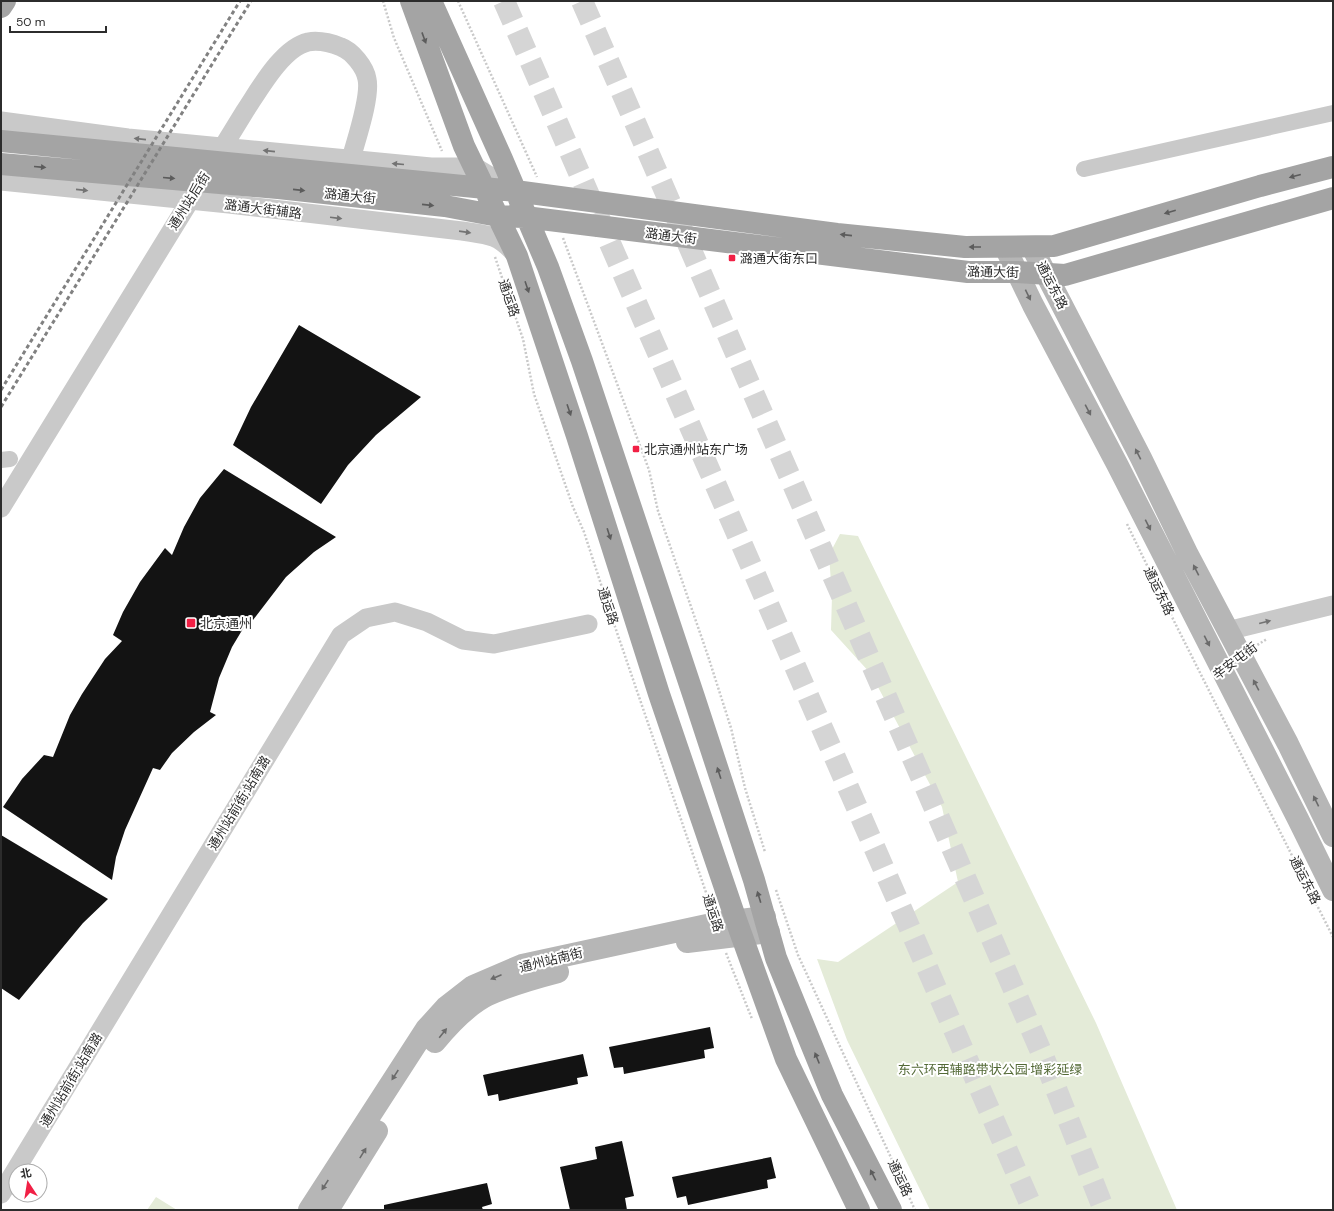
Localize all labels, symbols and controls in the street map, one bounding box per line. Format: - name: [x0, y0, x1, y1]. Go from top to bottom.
- scale bar: [10, 8, 106, 34]
- text: 50 m: [16, 14, 45, 30]
- one-way arrow: [422, 32, 428, 44]
- one-way arrow: [134, 136, 146, 142]
- one-way arrow: [263, 148, 275, 155]
- one-way arrow: [392, 161, 404, 167]
- one-way arrow: [34, 164, 46, 171]
- street label: 通州站后街: [165, 169, 213, 233]
- one-way arrow: [1289, 174, 1301, 180]
- one-way arrow: [163, 175, 175, 182]
- street label: 潞通大街: [323, 185, 377, 207]
- one-way arrow: [76, 186, 88, 193]
- one-way arrow: [293, 187, 305, 193]
- street label: 潞通大街辅路: [223, 196, 303, 222]
- one-way arrow: [422, 201, 434, 208]
- one-way arrow: [1164, 209, 1176, 215]
- one-way arrow: [330, 214, 342, 221]
- street label: 潞通大街: [644, 224, 698, 248]
- one-way arrow: [459, 229, 471, 235]
- one-way arrow: [840, 232, 852, 239]
- one-way arrow: [968, 244, 981, 250]
- place label: 潞通大街东口: [740, 250, 818, 267]
- marker: 潞通大街东口: [727, 253, 737, 263]
- street label: 通运东路: [1033, 258, 1071, 312]
- street label: 潞通大街: [967, 263, 1019, 281]
- street label: 通运路: [495, 277, 523, 319]
- one-way arrow: [524, 281, 530, 293]
- one-way arrow: [1025, 289, 1031, 301]
- one-way arrow: [566, 404, 572, 416]
- one-way arrow: [1085, 404, 1092, 416]
- place label: 北京通州站东广场: [644, 441, 748, 458]
- marker: 北京通州站东广场: [631, 444, 641, 454]
- one-way arrow: [1135, 448, 1142, 459]
- one-way arrow: [1145, 520, 1151, 531]
- one-way arrow: [606, 528, 612, 540]
- street label: 通运东路: [1140, 564, 1178, 618]
- one-way arrow: [1193, 565, 1199, 576]
- street label: 通运路: [594, 585, 622, 627]
- place label: 北京通州: [200, 615, 252, 632]
- marker: 北京通州: [185, 617, 197, 629]
- one-way arrow: [1259, 619, 1271, 625]
- one-way arrow: [1204, 636, 1210, 647]
- street label: 辛安屯街: [1209, 639, 1261, 683]
- one-way arrow: [1253, 680, 1259, 691]
- street label: 通州站前街;站南潞: [204, 753, 274, 853]
- one-way arrow: [716, 766, 722, 778]
- one-way arrow: [1313, 795, 1319, 807]
- street label: 通运东路: [1286, 853, 1324, 907]
- one-way arrow: [756, 890, 762, 902]
- street label: 通运路: [699, 892, 727, 934]
- street label: 通州站南街: [517, 944, 585, 976]
- one-way arrow: [490, 974, 501, 980]
- one-way arrow: [438, 1028, 447, 1039]
- street label: 通州站前街;站南潞: [36, 1030, 106, 1130]
- one-way arrow: [814, 1052, 820, 1064]
- park label: 东六环西辅路带状公园·增彩延绿: [898, 1061, 1082, 1078]
- one-way arrow: [391, 1070, 399, 1081]
- one-way arrow: [360, 1147, 367, 1159]
- street label: 通运路: [884, 1157, 916, 1199]
- north arrow: [8, 1163, 48, 1203]
- text: 北: [19, 1165, 33, 1181]
- one-way arrow: [870, 1169, 876, 1181]
- one-way arrow: [321, 1180, 329, 1190]

